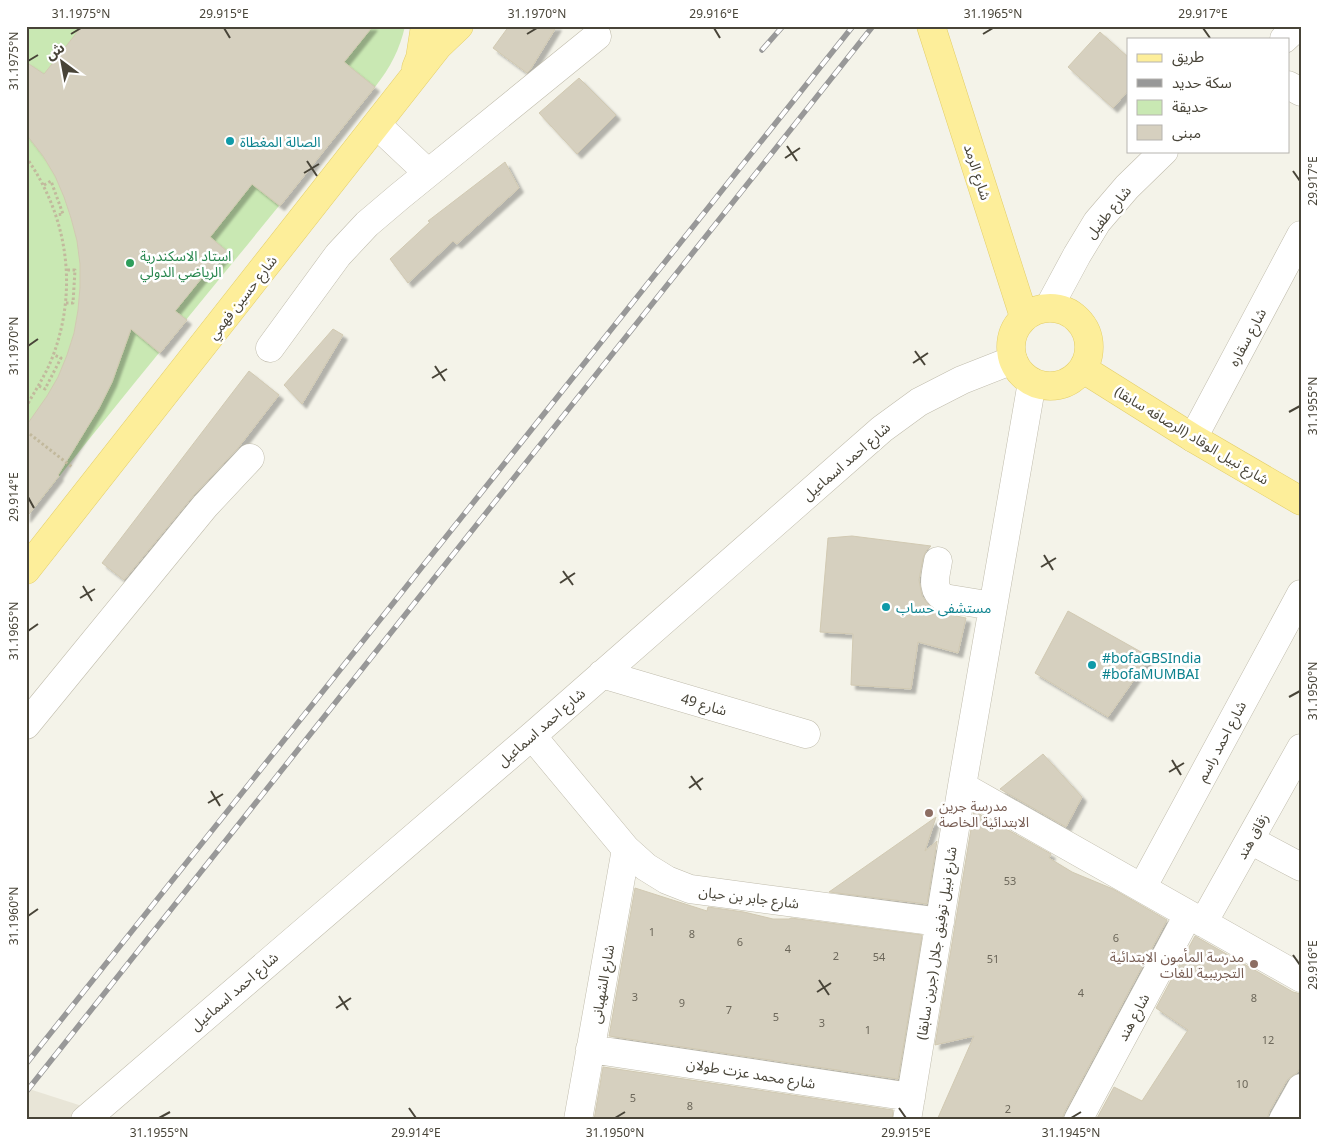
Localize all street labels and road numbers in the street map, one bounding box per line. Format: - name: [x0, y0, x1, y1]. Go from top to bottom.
- street label: شارع الرمد: [958, 142, 996, 203]
- street label: شارع طفيل: [1081, 182, 1137, 244]
- street label: شارع حسين فهمي: [203, 251, 283, 344]
- street label: شارع سقاره: [1224, 305, 1272, 370]
- street label: شارع نبيل الوقاد (الرصافه سابقا): [1110, 381, 1273, 490]
- street label: شارع احمد اسماعيل: [798, 418, 895, 506]
- street label: شارع احمد اسماعيل: [493, 684, 590, 772]
- street label: شارع 49: [678, 688, 729, 722]
- street label: شارع احمد راسم: [1192, 697, 1252, 786]
- street label: زقاق هند: [1232, 810, 1272, 862]
- street label: شارع نبيل توفيق جلال (جرين سابقا): [911, 845, 963, 1041]
- street label: شارع جابر بن حيان: [697, 881, 800, 915]
- street label: شارع الشهبانى: [586, 943, 620, 1025]
- street label: شارع احمد اسماعيل: [186, 948, 283, 1036]
- street label: شارع هند: [1113, 990, 1155, 1045]
- street label: شارع محمد عزت طولان: [685, 1053, 817, 1095]

